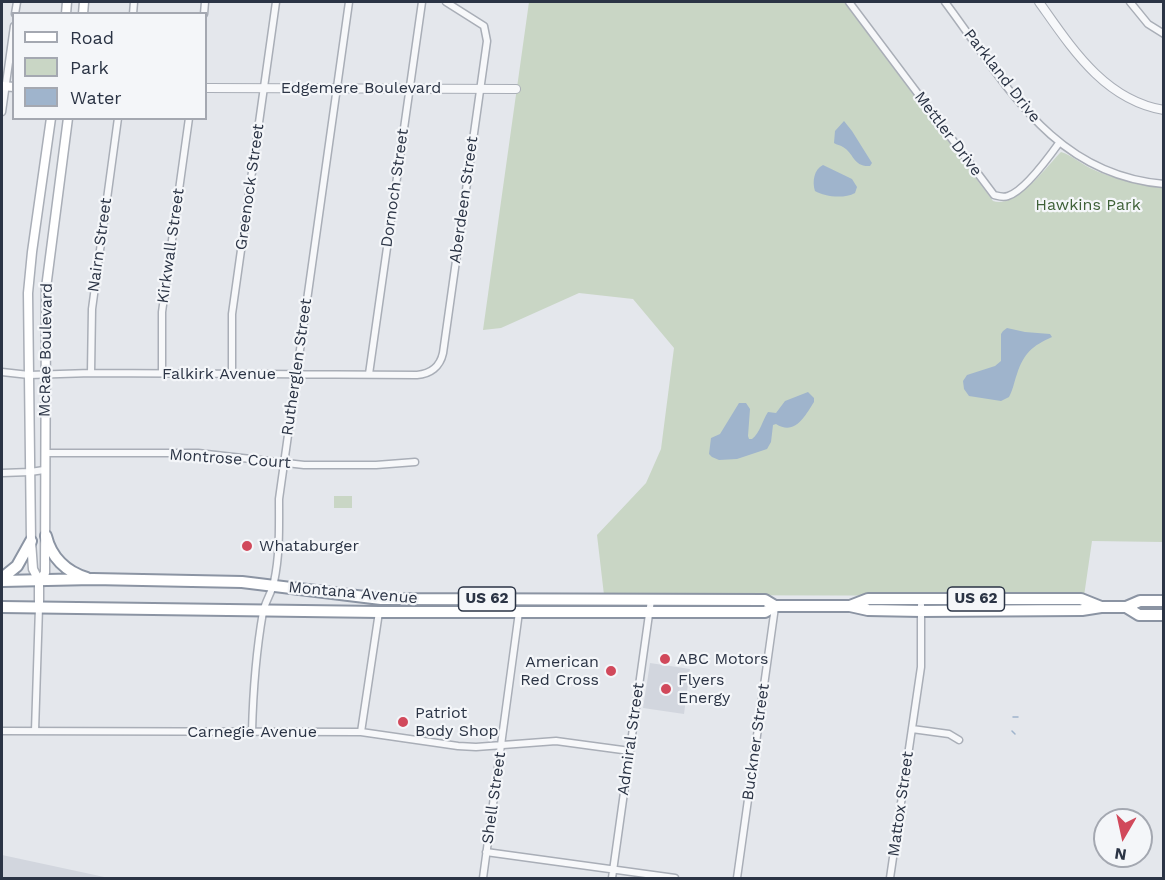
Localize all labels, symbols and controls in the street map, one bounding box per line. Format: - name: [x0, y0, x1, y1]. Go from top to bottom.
- legend: [12, 12, 207, 120]
- street label: Parkland Drive: [959, 25, 1045, 127]
- text: Road: [70, 27, 114, 48]
- text: Park: [70, 57, 109, 78]
- street label: Edgemere Boulevard: [281, 78, 441, 98]
- text: Water: [70, 87, 122, 108]
- street label: Mettler Drive: [910, 88, 986, 180]
- street label: Greenock Street: [232, 123, 268, 251]
- street label: Dornoch Street: [377, 127, 413, 249]
- street label: Aberdeen Street: [446, 135, 482, 265]
- street label: Kirkwall Street: [153, 187, 189, 305]
- park label: Hawkins Park: [1035, 195, 1141, 215]
- street label: Nairn Street: [84, 197, 116, 293]
- street label: McRae Boulevard: [35, 283, 57, 417]
- street label: Rutherglen Street: [278, 297, 316, 437]
- street label: Falkirk Avenue: [162, 364, 276, 384]
- street label: Montrose Court: [169, 445, 291, 473]
- place label: Whataburger: [259, 536, 359, 556]
- marker: Whataburger: [240, 539, 254, 553]
- street label: Montana Avenue: [288, 578, 418, 608]
- road number: US 62: [458, 587, 516, 611]
- road number: US 62: [948, 587, 1004, 611]
- place label: ABC Motors: [677, 649, 768, 669]
- place label: American Red Cross: [520, 652, 599, 690]
- marker: ABC Motors: [658, 652, 672, 666]
- marker: American Red Cross: [604, 664, 618, 678]
- place label: Flyers Energy: [678, 670, 730, 708]
- street label: Admiral Street: [614, 681, 648, 797]
- marker: Flyers Energy: [659, 682, 673, 696]
- street label: Buckner Street: [738, 682, 774, 802]
- place label: Patriot Body Shop: [415, 703, 499, 741]
- marker: Patriot Body Shop: [396, 715, 410, 729]
- street label: Carnegie Avenue: [187, 722, 317, 742]
- street label: Mattox Street: [884, 750, 918, 858]
- street label: Shell Street: [478, 751, 510, 845]
- north arrow: [1093, 808, 1153, 868]
- text: N: [1113, 844, 1128, 865]

